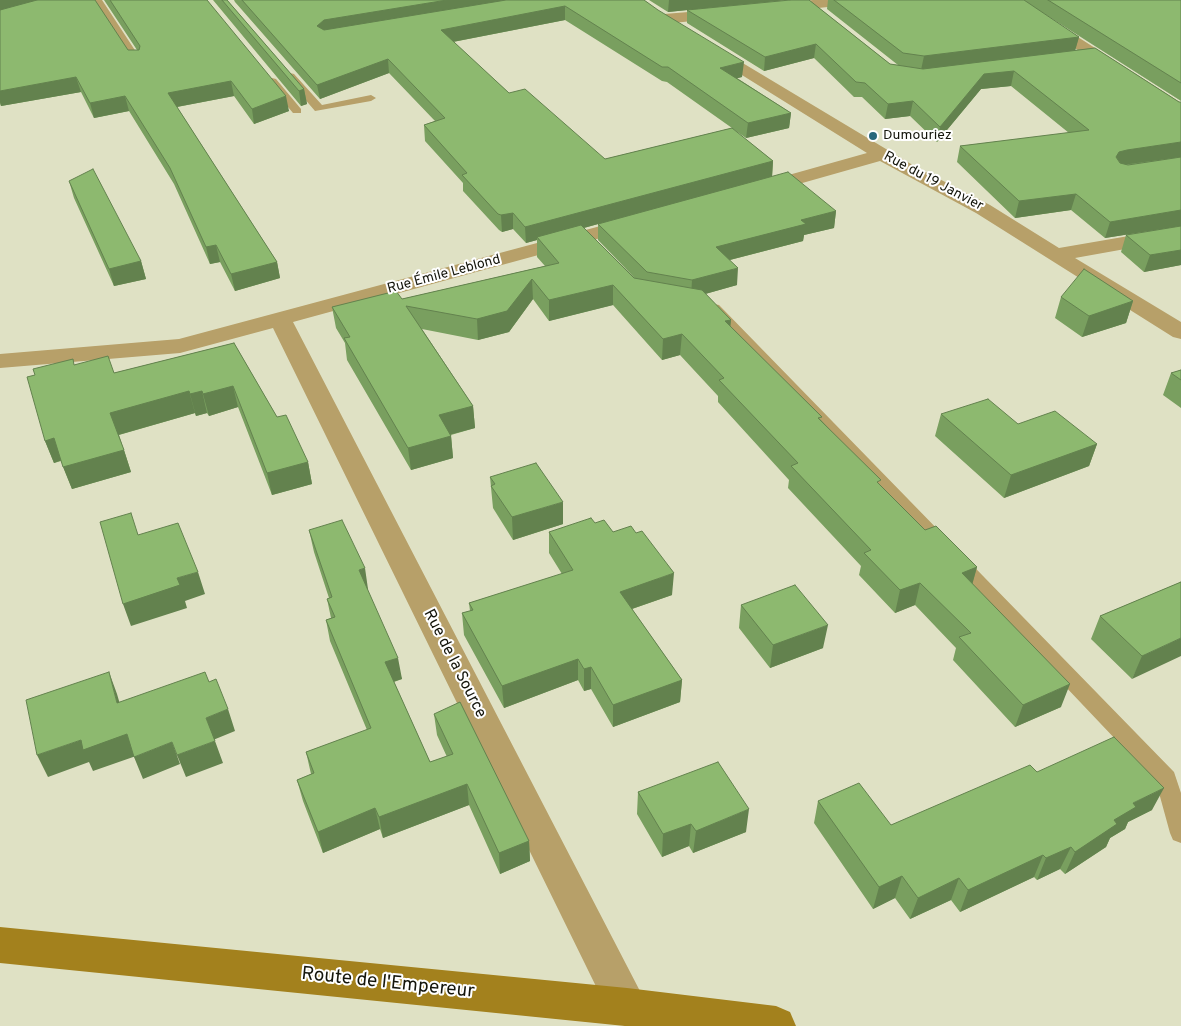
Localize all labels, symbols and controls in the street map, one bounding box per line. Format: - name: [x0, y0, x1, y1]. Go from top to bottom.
- place label: Dumouriez: [883, 128, 952, 144]
- marker: Dumouriez: [867, 130, 879, 142]
- street label: Rue du 19 Janvier: [880, 149, 986, 215]
- street label: Rue Émile Leblond: [386, 252, 502, 298]
- street label: Rue de la Source: [418, 606, 490, 722]
- street label: Route de l'Empereur: [300, 964, 476, 1004]

